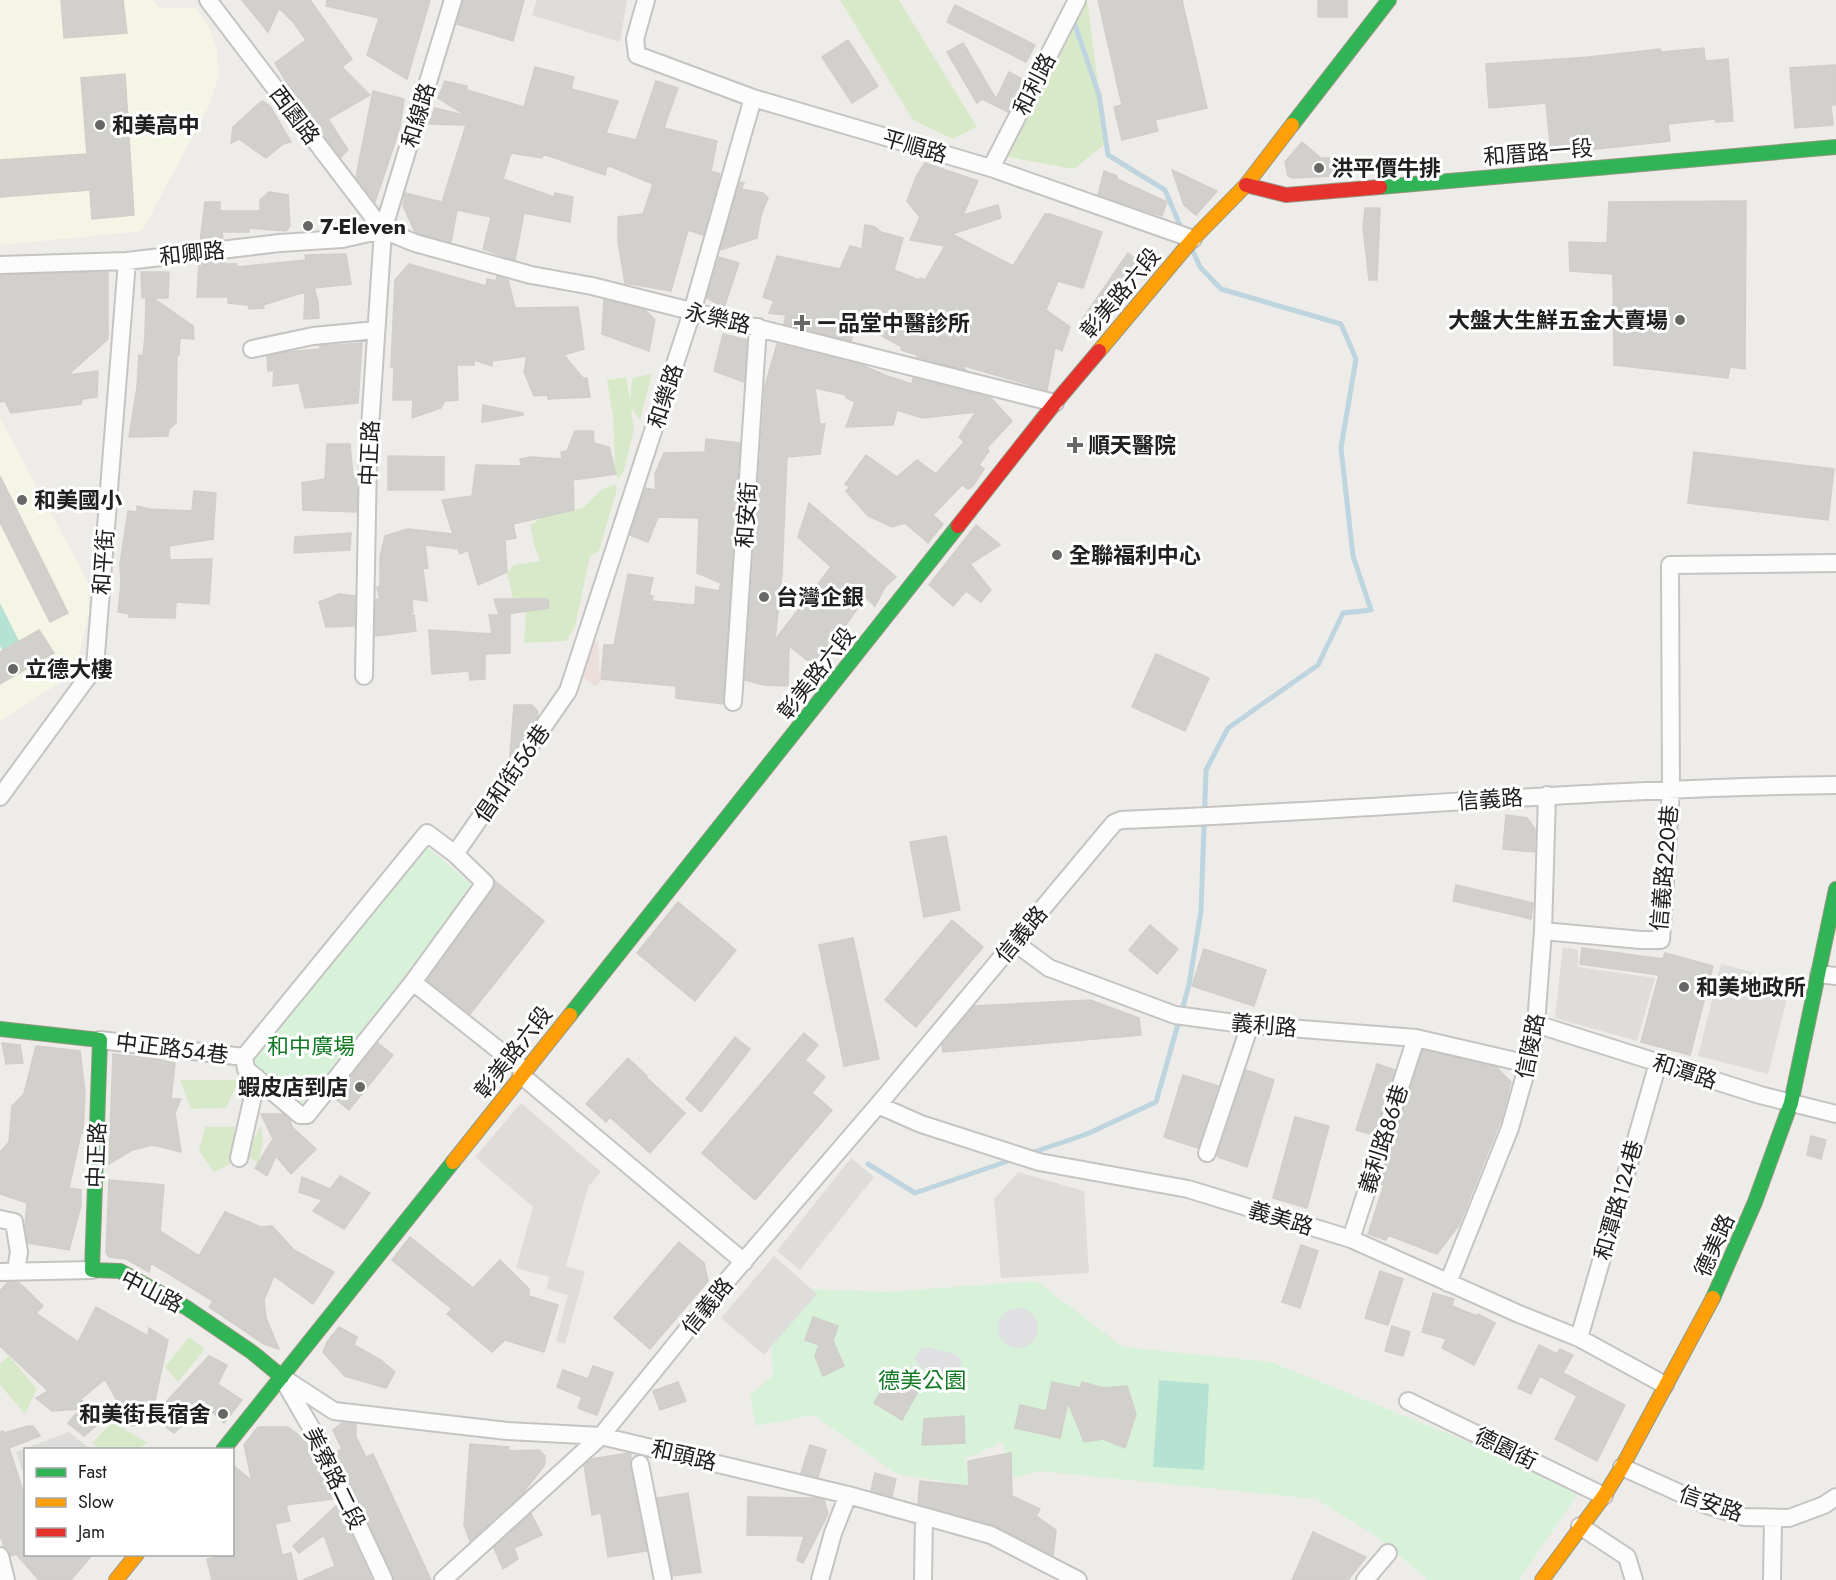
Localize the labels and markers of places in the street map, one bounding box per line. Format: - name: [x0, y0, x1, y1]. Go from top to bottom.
- place label: 和美高中: [112, 109, 200, 141]
- marker: 和美高中: [93, 118, 107, 132]
- place label: 洪平價牛排: [1331, 152, 1441, 184]
- marker: 洪平價牛排: [1312, 161, 1326, 175]
- place label: 7-Eleven: [320, 210, 406, 242]
- marker: 7-Eleven: [301, 219, 315, 233]
- place label: 大盤大生鮮五金大賣場: [1448, 304, 1668, 336]
- place label: ㄧ品堂中醫診所: [816, 307, 970, 339]
- marker: 大盤大生鮮五金大賣場: [1673, 313, 1687, 327]
- marker: ㄧ品堂中醫診所: [793, 314, 811, 332]
- place label: 順天醫院: [1088, 429, 1176, 461]
- marker: 順天醫院: [1066, 436, 1084, 454]
- place label: 和美國小: [34, 484, 122, 516]
- marker: 和美國小: [15, 493, 29, 507]
- place label: 全聯福利中心: [1069, 539, 1201, 571]
- marker: 全聯福利中心: [1050, 548, 1064, 562]
- place label: 台灣企銀: [776, 581, 864, 613]
- marker: 台灣企銀: [757, 590, 771, 604]
- place label: 立德大樓: [25, 653, 113, 685]
- marker: 立德大樓: [6, 662, 20, 676]
- place label: 和美地政所: [1696, 971, 1806, 1003]
- marker: 和美地政所: [1677, 980, 1691, 994]
- place label: 蝦皮店到店: [238, 1071, 348, 1103]
- marker: 蝦皮店到店: [353, 1080, 367, 1094]
- place label: 和美街長宿舍: [79, 1398, 211, 1430]
- marker: 和美街長宿舍: [216, 1407, 230, 1421]

